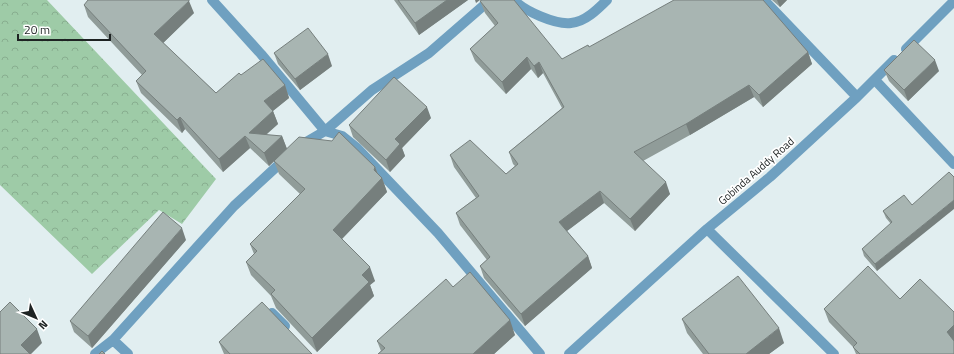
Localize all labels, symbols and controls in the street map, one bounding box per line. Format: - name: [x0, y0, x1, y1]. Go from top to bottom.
- scale bar: [18, 16, 110, 42]
- text: 20 m: [24, 20, 50, 39]
- street label: Gobinda Auddy Road: [715, 133, 798, 209]
- north arrow: [16, 298, 56, 338]
- text: N: [35, 317, 52, 333]

